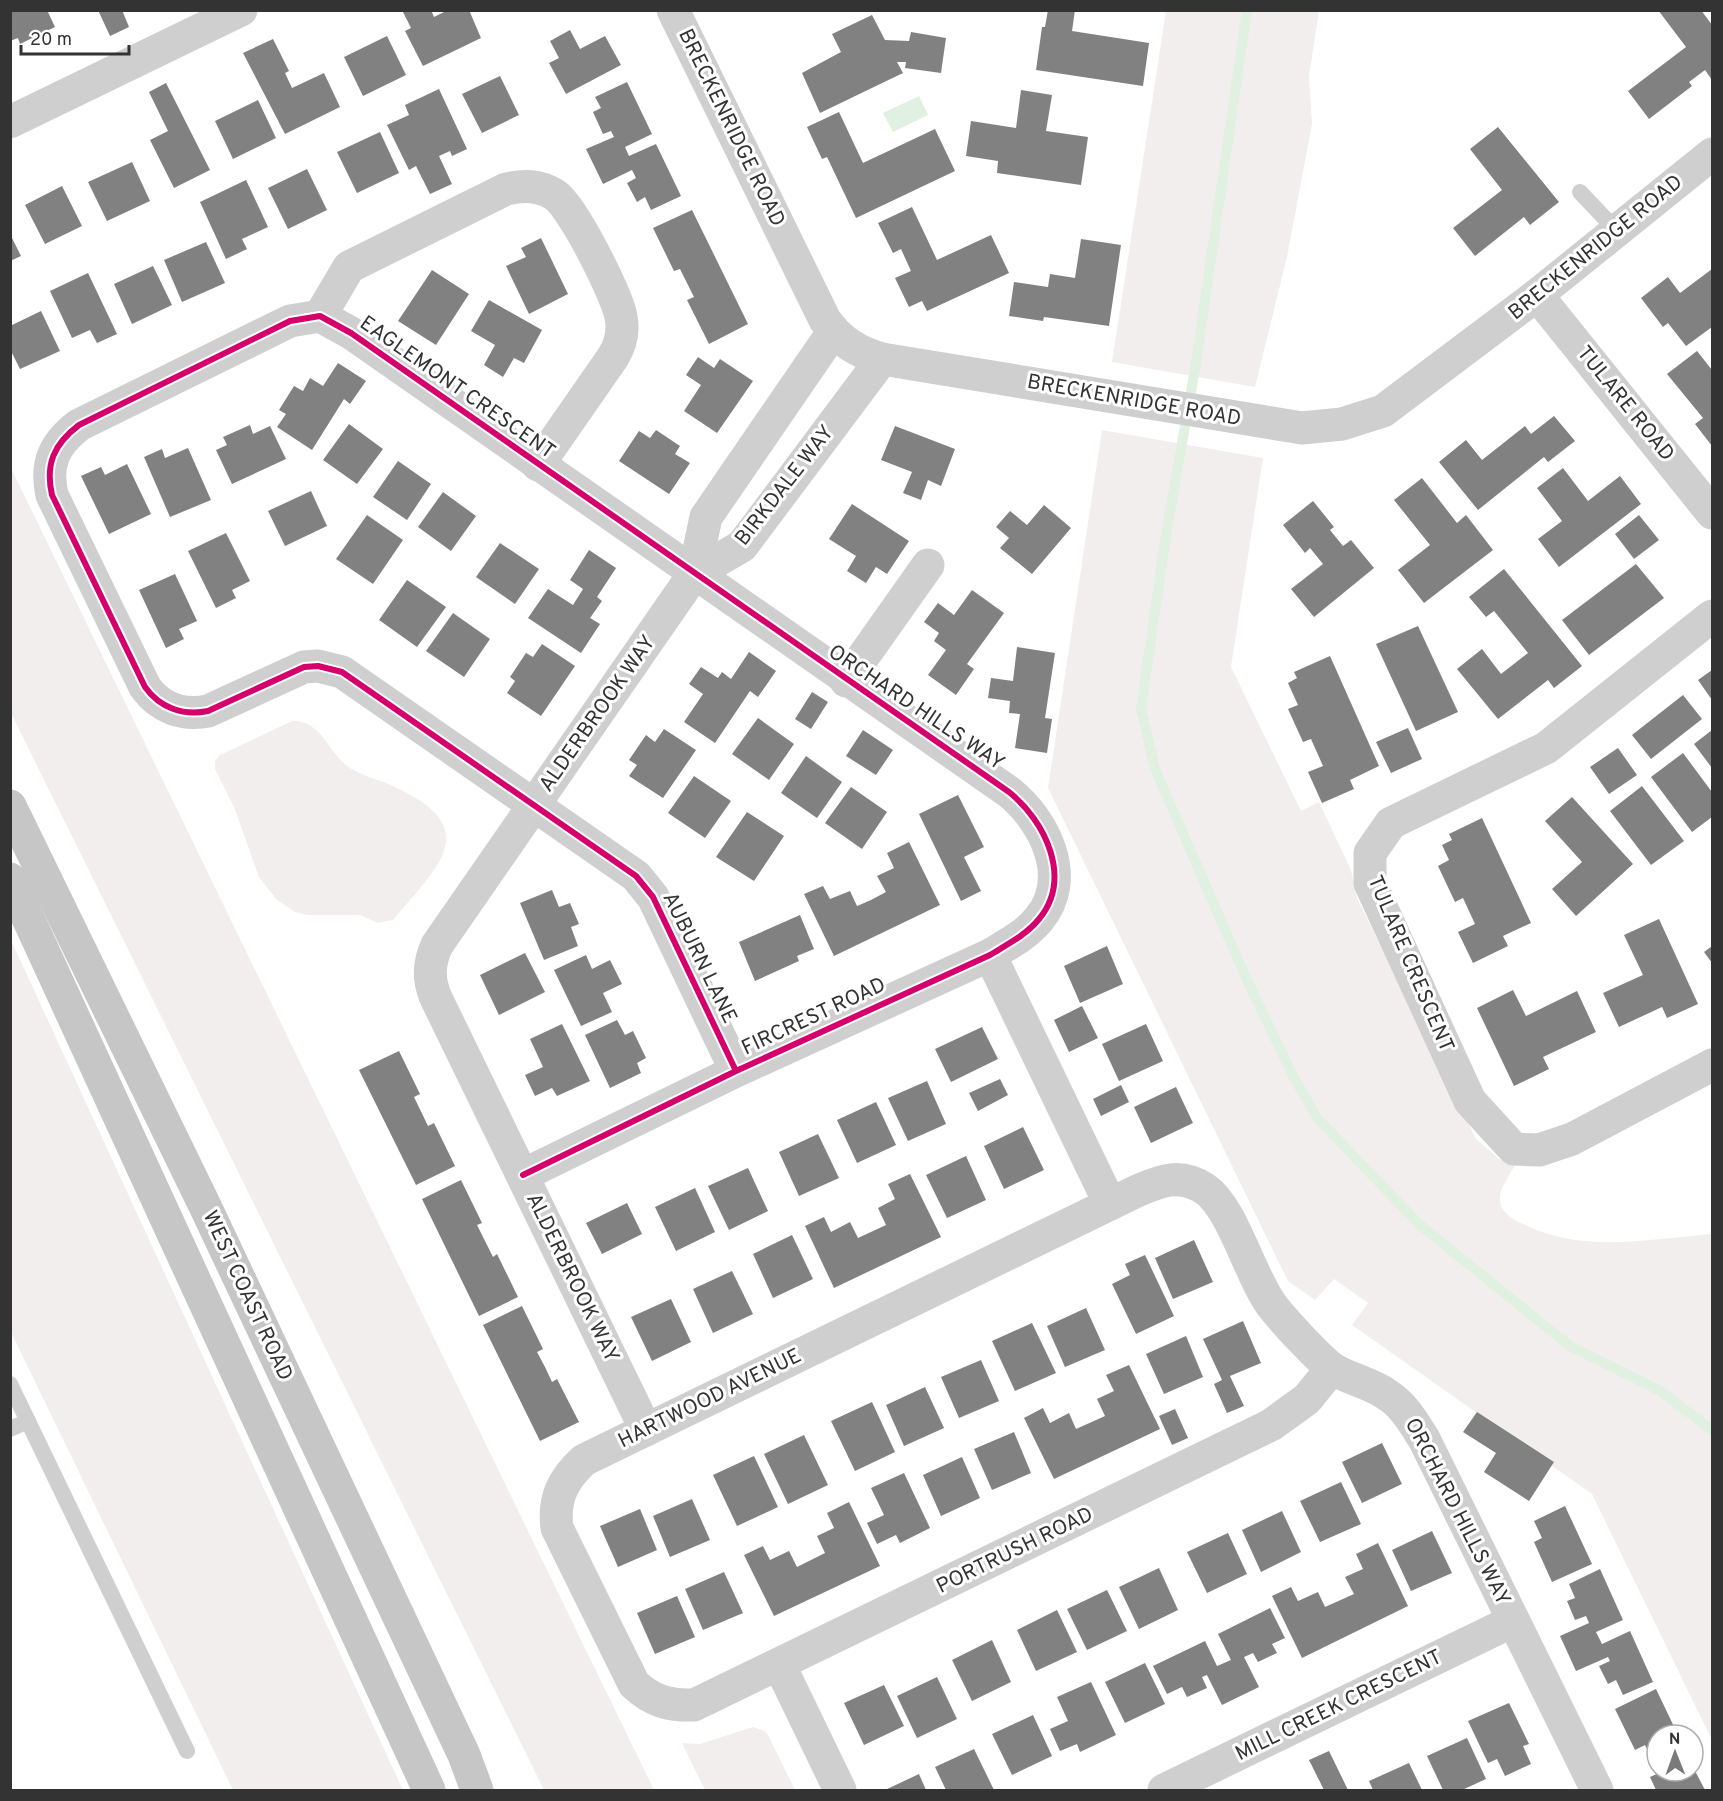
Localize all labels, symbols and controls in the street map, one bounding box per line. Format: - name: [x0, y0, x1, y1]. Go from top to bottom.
- scale bar: [21, 18, 129, 56]
- street label: BRECKENRIDGE ROAD: [671, 25, 791, 231]
- text: 20 m: [30, 29, 72, 52]
- street label: BRECKENRIDGE ROAD: [1503, 169, 1689, 327]
- street label: EAGLEMONT CRESCENT: [354, 310, 560, 466]
- street label: TULARE ROAD: [1570, 341, 1680, 467]
- street label: BRECKENRIDGE ROAD: [1025, 369, 1243, 433]
- street label: BIRKDALE WAY: [729, 420, 841, 552]
- street label: ALDERBROOK WAY: [534, 630, 662, 798]
- street label: ORCHARD HILLS WAY: [823, 639, 1009, 777]
- street label: TULARE CRESCENT: [1361, 872, 1459, 1056]
- street label: AUBURN LANE: [656, 888, 742, 1028]
- street label: FIRCREST ROAD: [738, 972, 890, 1062]
- street label: ALDERBROOK WAY: [519, 1189, 625, 1367]
- street label: WEST COAST ROAD: [196, 1207, 298, 1385]
- street label: HARTWOOD AVENUE: [614, 1343, 806, 1455]
- street label: ORCHARD HILLS WAY: [1398, 1414, 1516, 1610]
- street label: PORTRUSH ROAD: [932, 1501, 1098, 1601]
- street label: MILL CREEK CRESCENT: [1231, 1644, 1447, 1768]
- north arrow: [1645, 1723, 1705, 1783]
- text: N: [1669, 1730, 1681, 1750]

